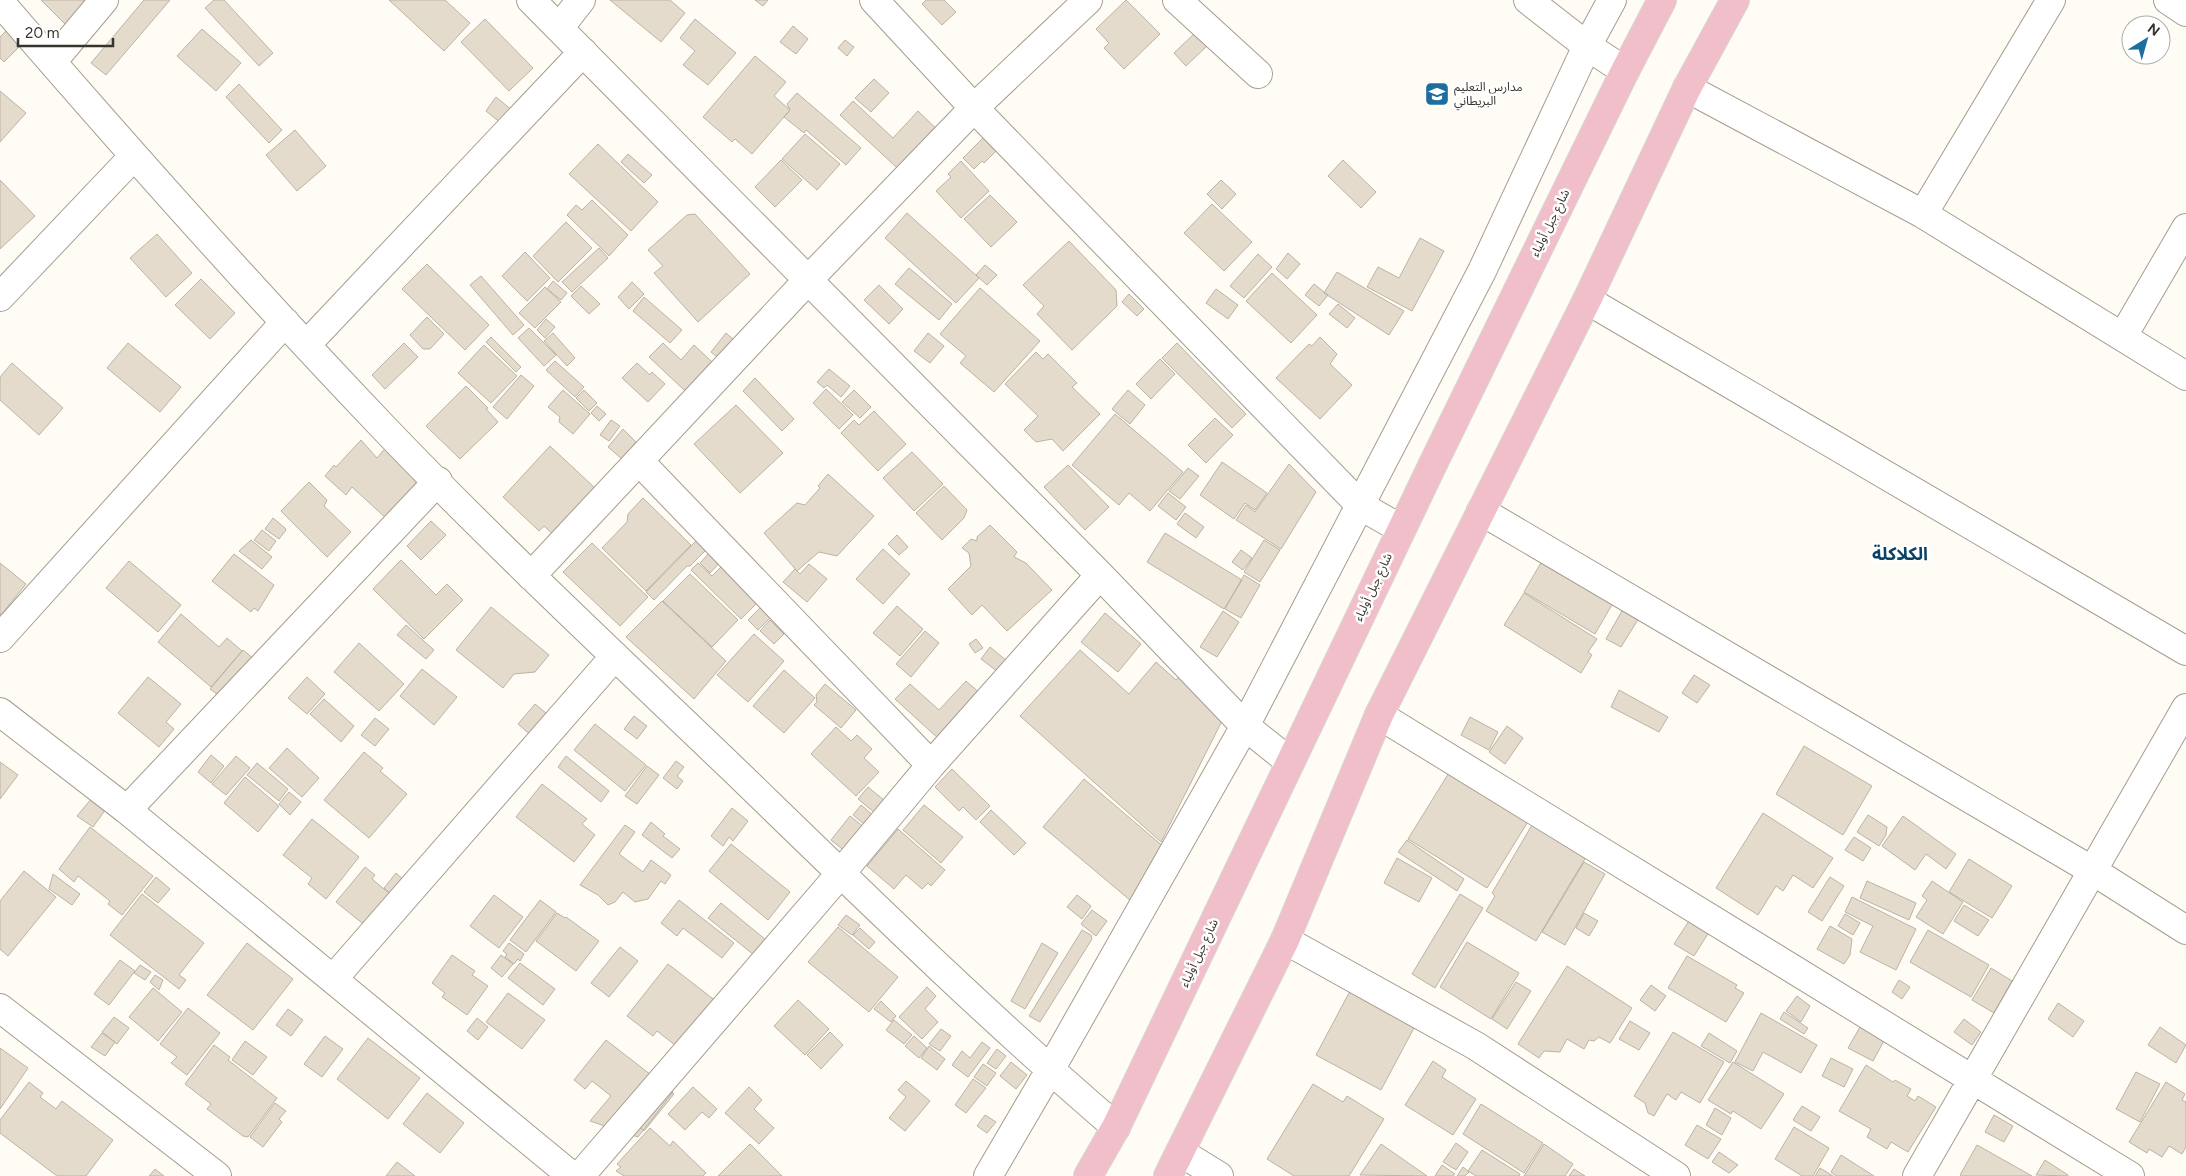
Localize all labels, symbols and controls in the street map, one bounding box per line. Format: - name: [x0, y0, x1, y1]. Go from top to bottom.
- scale bar: [18, 15, 112, 47]
- north arrow: [2121, 15, 2171, 65]
- text: N: [2144, 20, 2163, 40]
- text: 20 m: [25, 24, 59, 42]
- place label: مدارس التعليم البريطاني: [1454, 80, 1523, 111]
- school or university icon: مدارس التعليم البريطاني: [1424, 81, 1450, 107]
- street label: شارع جبل أولياء: [1527, 187, 1574, 260]
- district label: الكلاكلة: [1872, 543, 1928, 565]
- street label: شارع جبل أولياء: [1351, 551, 1397, 624]
- street label: شارع جبل أولياء: [1177, 917, 1223, 990]

